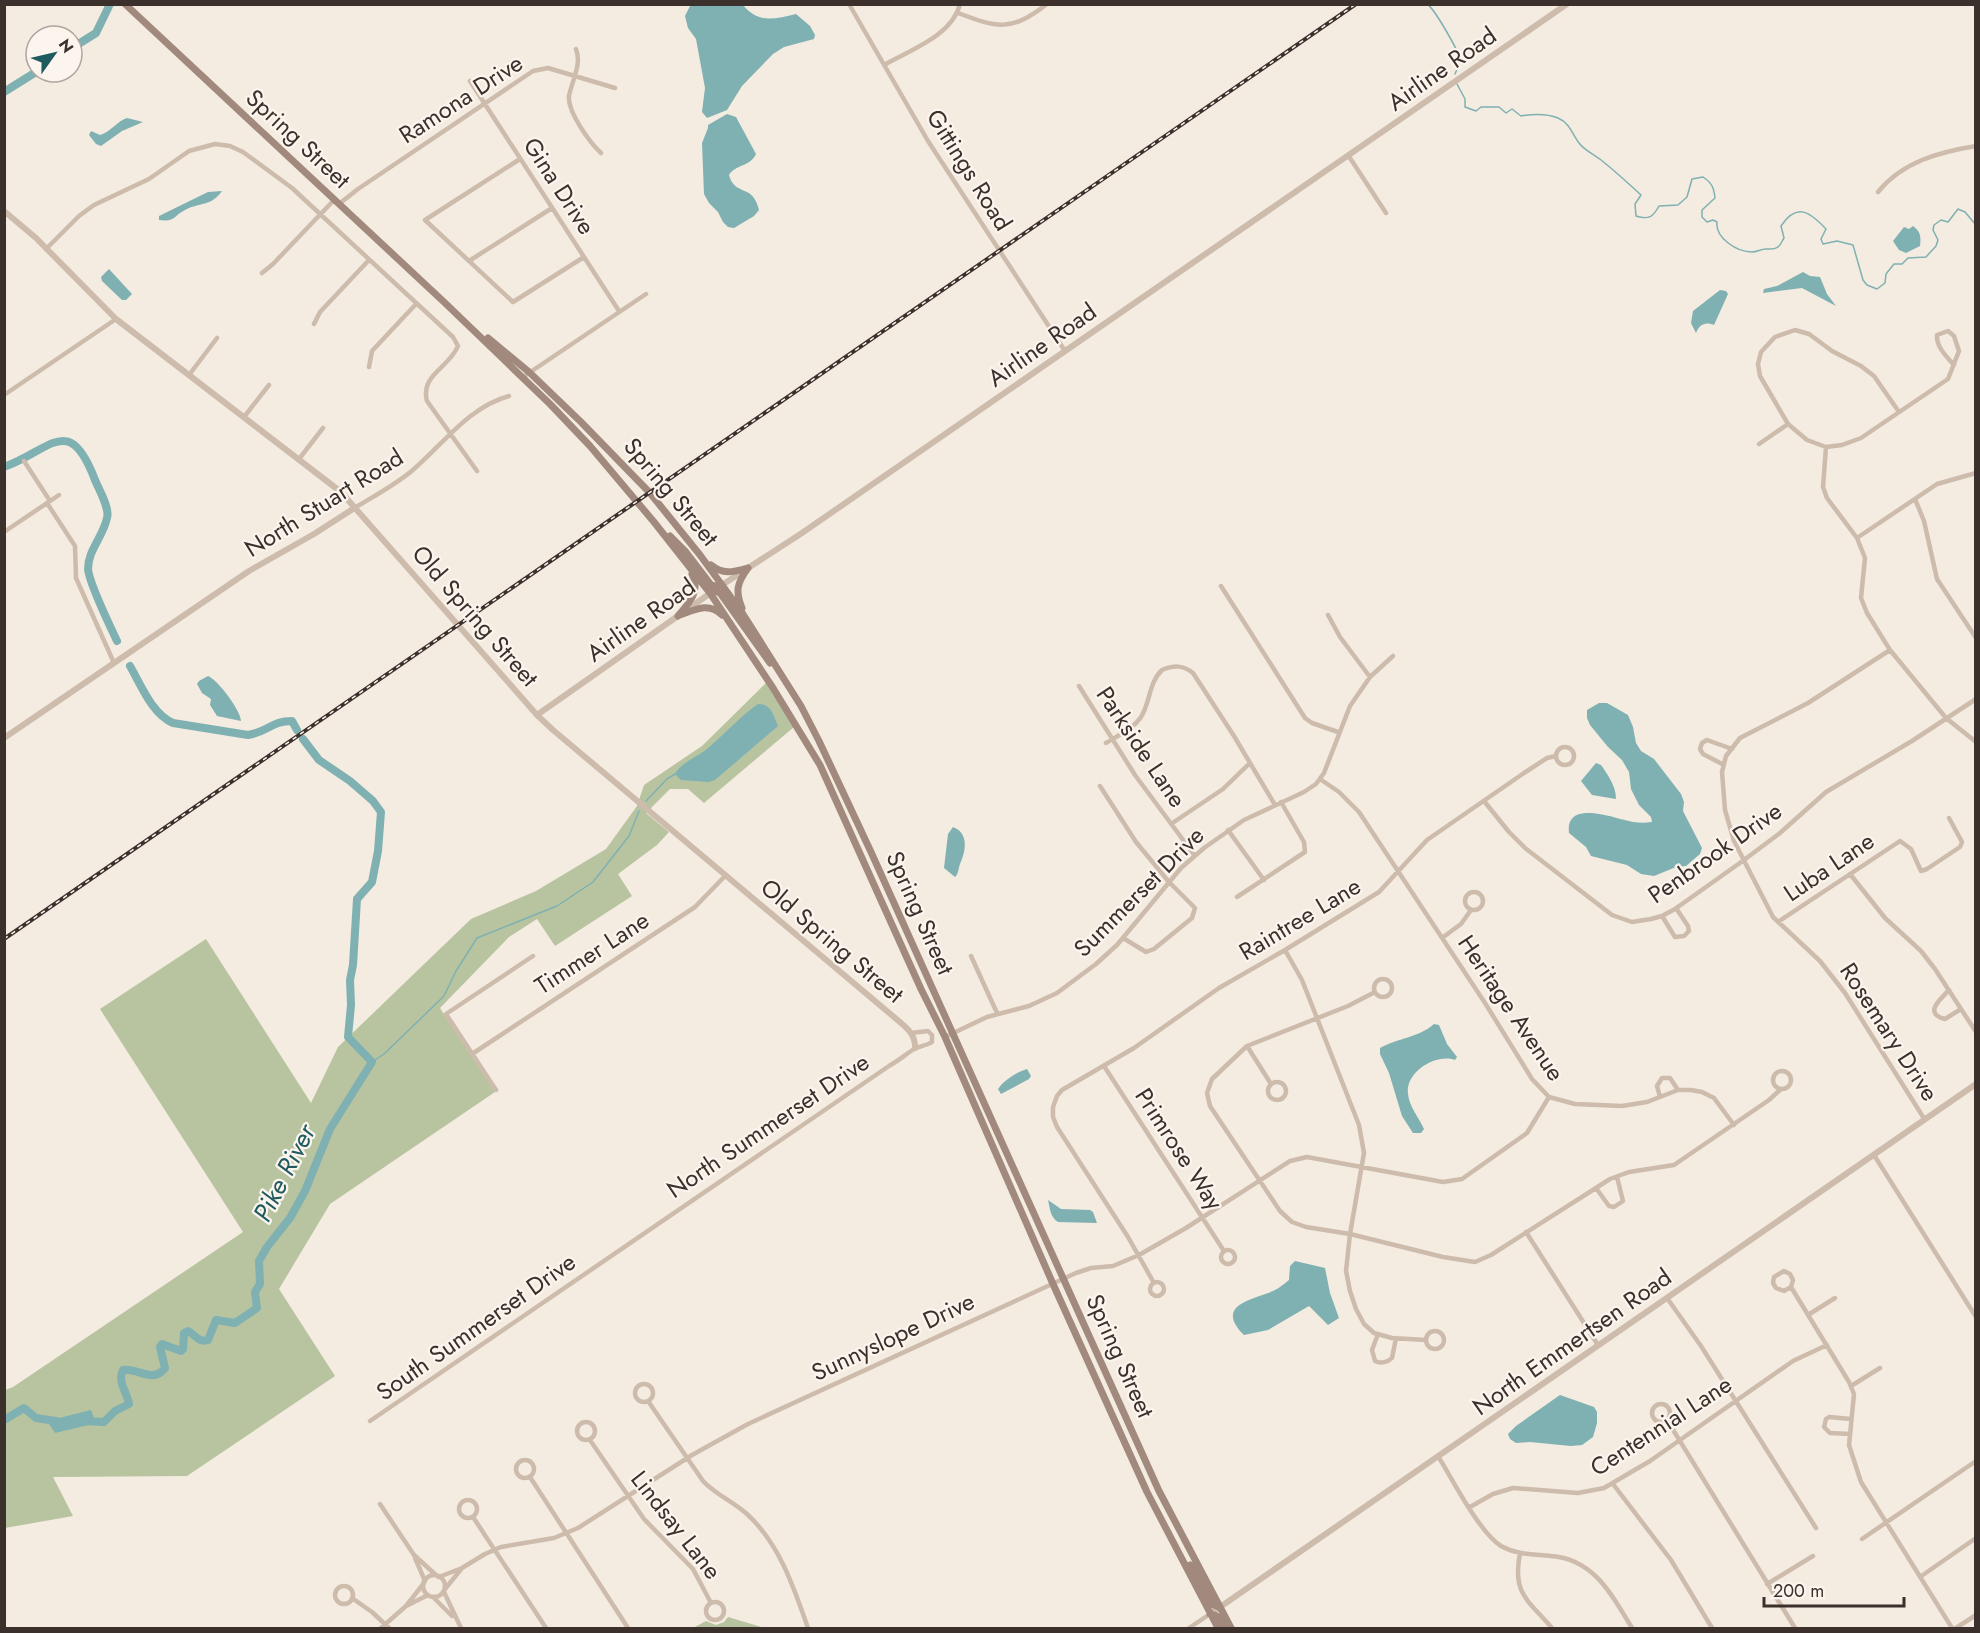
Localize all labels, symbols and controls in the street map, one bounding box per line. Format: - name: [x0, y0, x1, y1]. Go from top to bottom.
- street label: Airline Road: [1380, 18, 1503, 119]
- north arrow: [24, 24, 84, 84]
- text: N: [53, 34, 79, 58]
- street label: Ramona Drive: [392, 45, 530, 152]
- street label: Spring Street: [238, 81, 359, 197]
- street label: Gittings Road: [918, 102, 1021, 237]
- street label: Gina Drive: [515, 130, 604, 241]
- street label: Airline Road: [980, 294, 1103, 395]
- street label: Spring Street: [616, 430, 727, 554]
- street label: North Stuart Road: [237, 440, 410, 566]
- street label: Old Spring Street: [404, 537, 547, 694]
- street label: Airline Road: [579, 569, 702, 670]
- street label: Parkside Lane: [1088, 679, 1195, 814]
- street label: Penbrook Drive: [1641, 793, 1789, 912]
- street label: Summerset Drive: [1065, 818, 1212, 965]
- street label: Luba Lane: [1776, 823, 1881, 910]
- street label: Spring Street: [878, 845, 963, 980]
- street label: Raintree Lane: [1232, 868, 1367, 969]
- street label: Old Spring Street: [753, 870, 912, 1011]
- street label: Timmer Lane: [528, 903, 656, 1003]
- street label: Heritage Avenue: [1450, 928, 1573, 1088]
- street label: Rosemary Drive: [1831, 956, 1947, 1108]
- street label: North Summerset Drive: [659, 1045, 876, 1207]
- street label: Primrose Way: [1127, 1081, 1232, 1217]
- water label: Pike River: [243, 1116, 325, 1228]
- street label: South Summerset Drive: [369, 1244, 583, 1409]
- street label: North Emmertsen Road: [1465, 1260, 1678, 1424]
- street label: Sunnyslope Drive: [806, 1283, 980, 1390]
- street label: Spring Street: [1078, 1288, 1163, 1423]
- street label: Centennial Lane: [1583, 1367, 1738, 1485]
- street label: Lindsay Lane: [623, 1463, 730, 1586]
- scale bar: [1764, 1570, 1904, 1608]
- text: 200 m: [1773, 1578, 1824, 1604]

